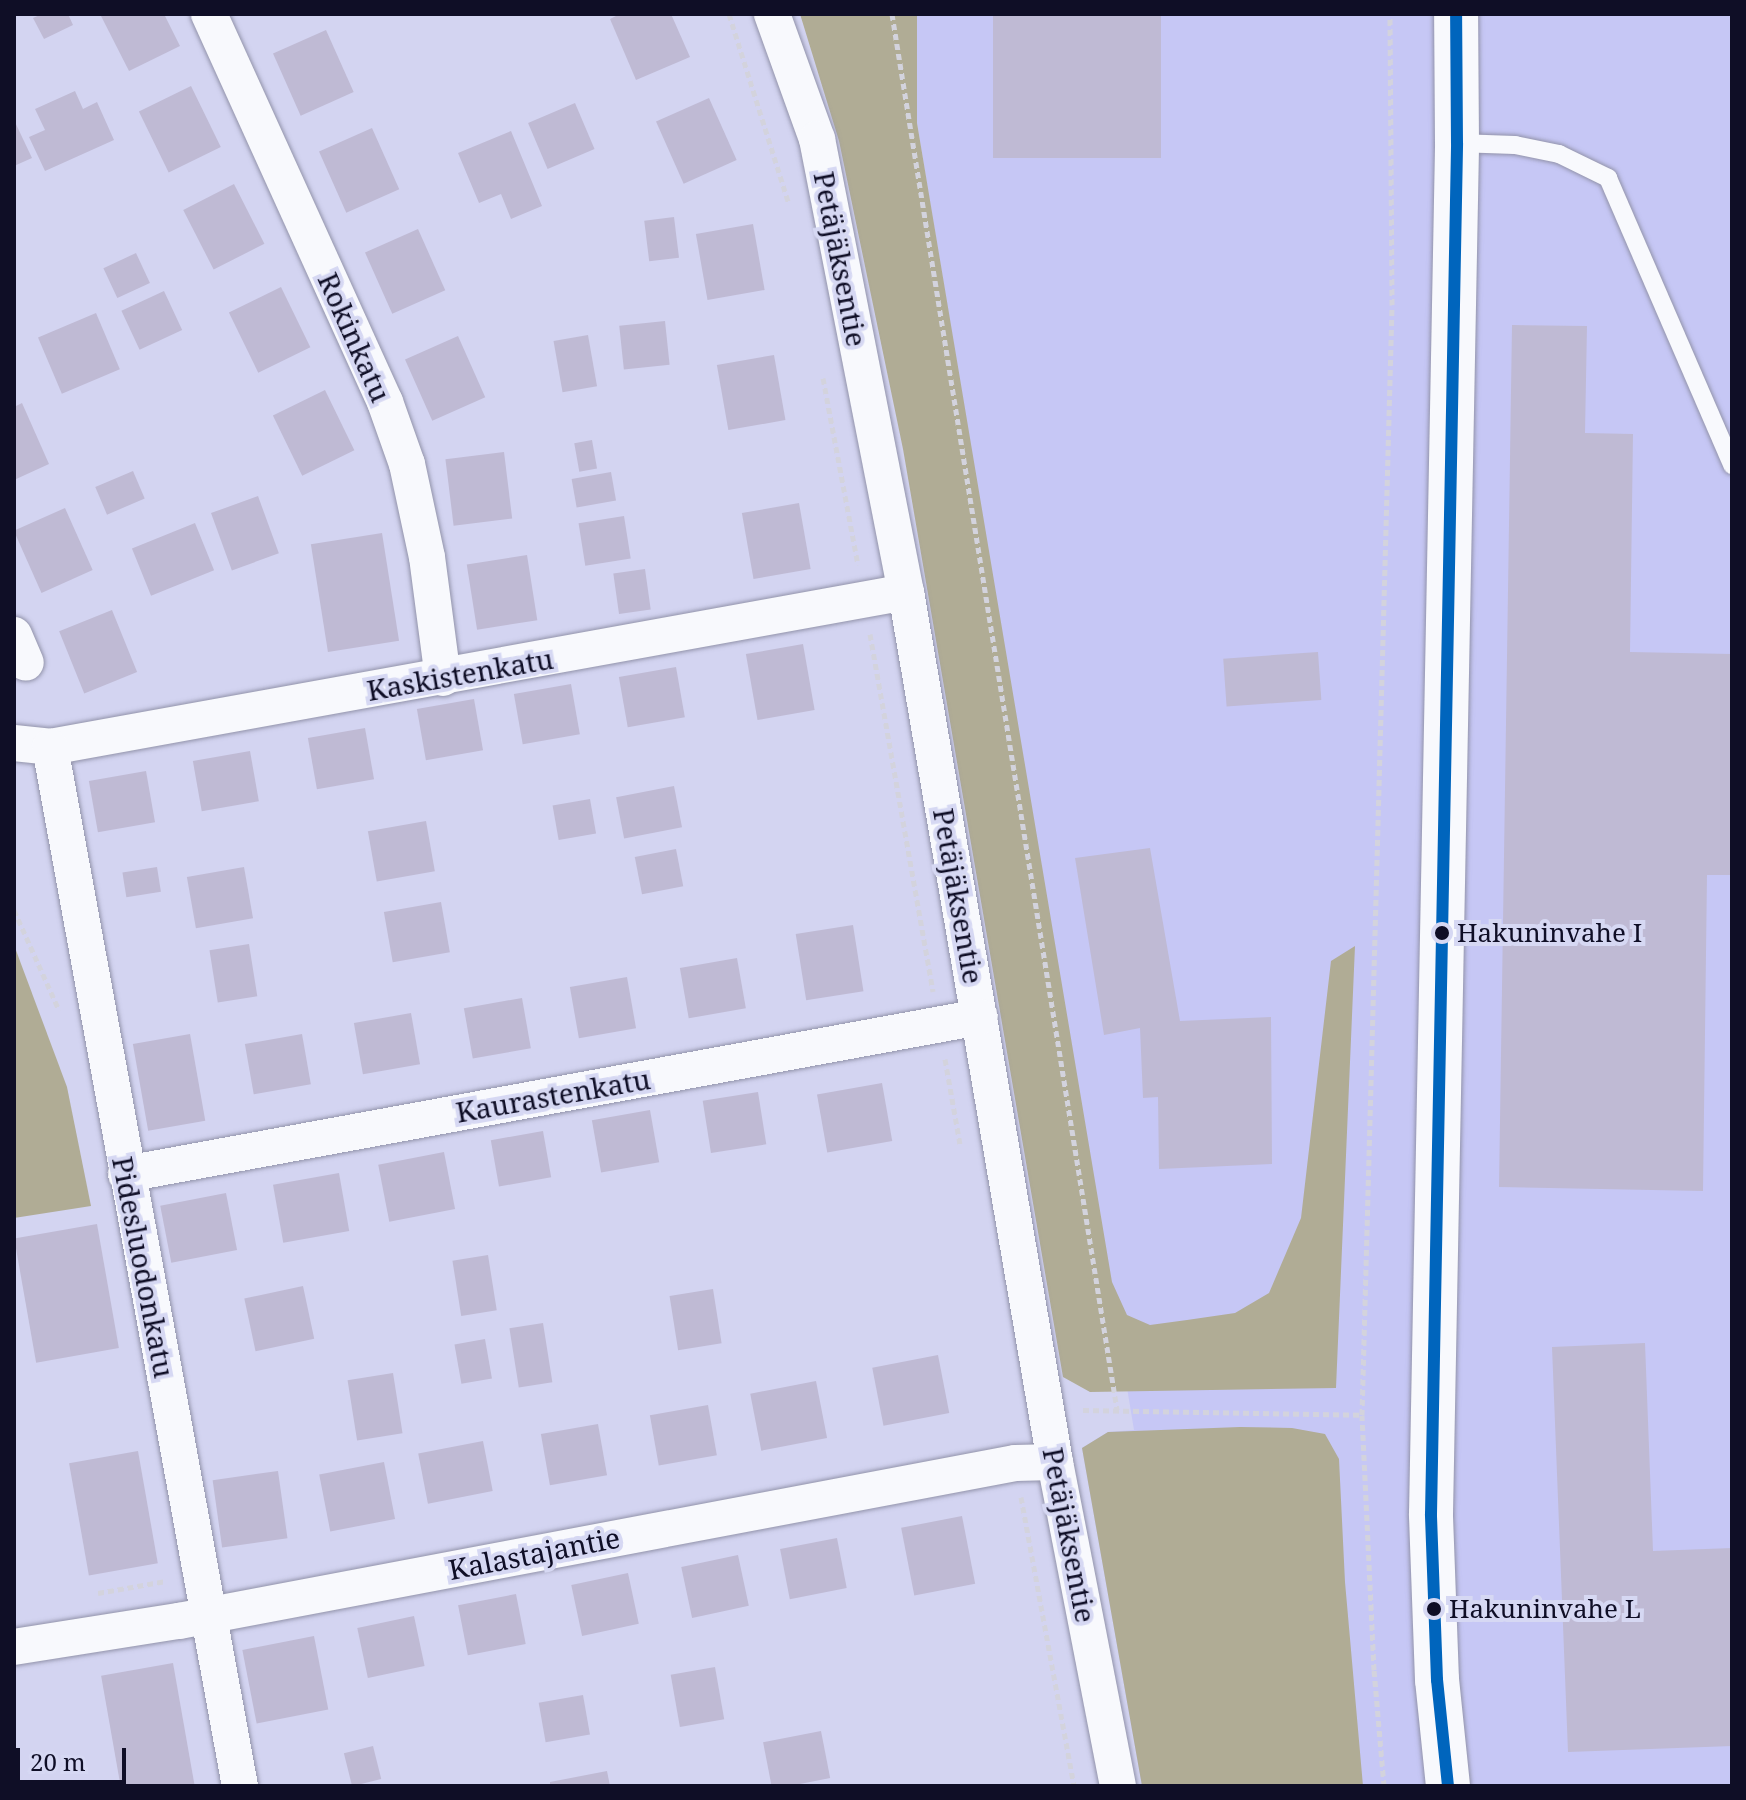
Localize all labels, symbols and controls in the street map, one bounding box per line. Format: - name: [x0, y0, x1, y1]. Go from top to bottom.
- street label: Petäjäksentie: [808, 169, 874, 349]
- street label: Rokinkatu: [312, 267, 398, 407]
- street label: Kaskistenkatu: [364, 641, 556, 707]
- street label: Petäjäksentie: [927, 806, 991, 986]
- place label: Hakuninvahe I: [1457, 917, 1642, 949]
- marker: Hakuninvahe I: [1434, 925, 1450, 941]
- street label: Kaurastenkatu: [453, 1061, 653, 1129]
- street label: Pidesluodonkatu: [106, 1154, 182, 1380]
- street label: Petäjäksentie: [1037, 1445, 1103, 1625]
- street label: Kalastajantie: [445, 1520, 623, 1586]
- place label: Hakuninvahe L: [1449, 1593, 1641, 1625]
- marker: Hakuninvahe L: [1426, 1601, 1442, 1617]
- scale bar: [20, 1732, 130, 1782]
- text: 20 m: [30, 1745, 86, 1778]

